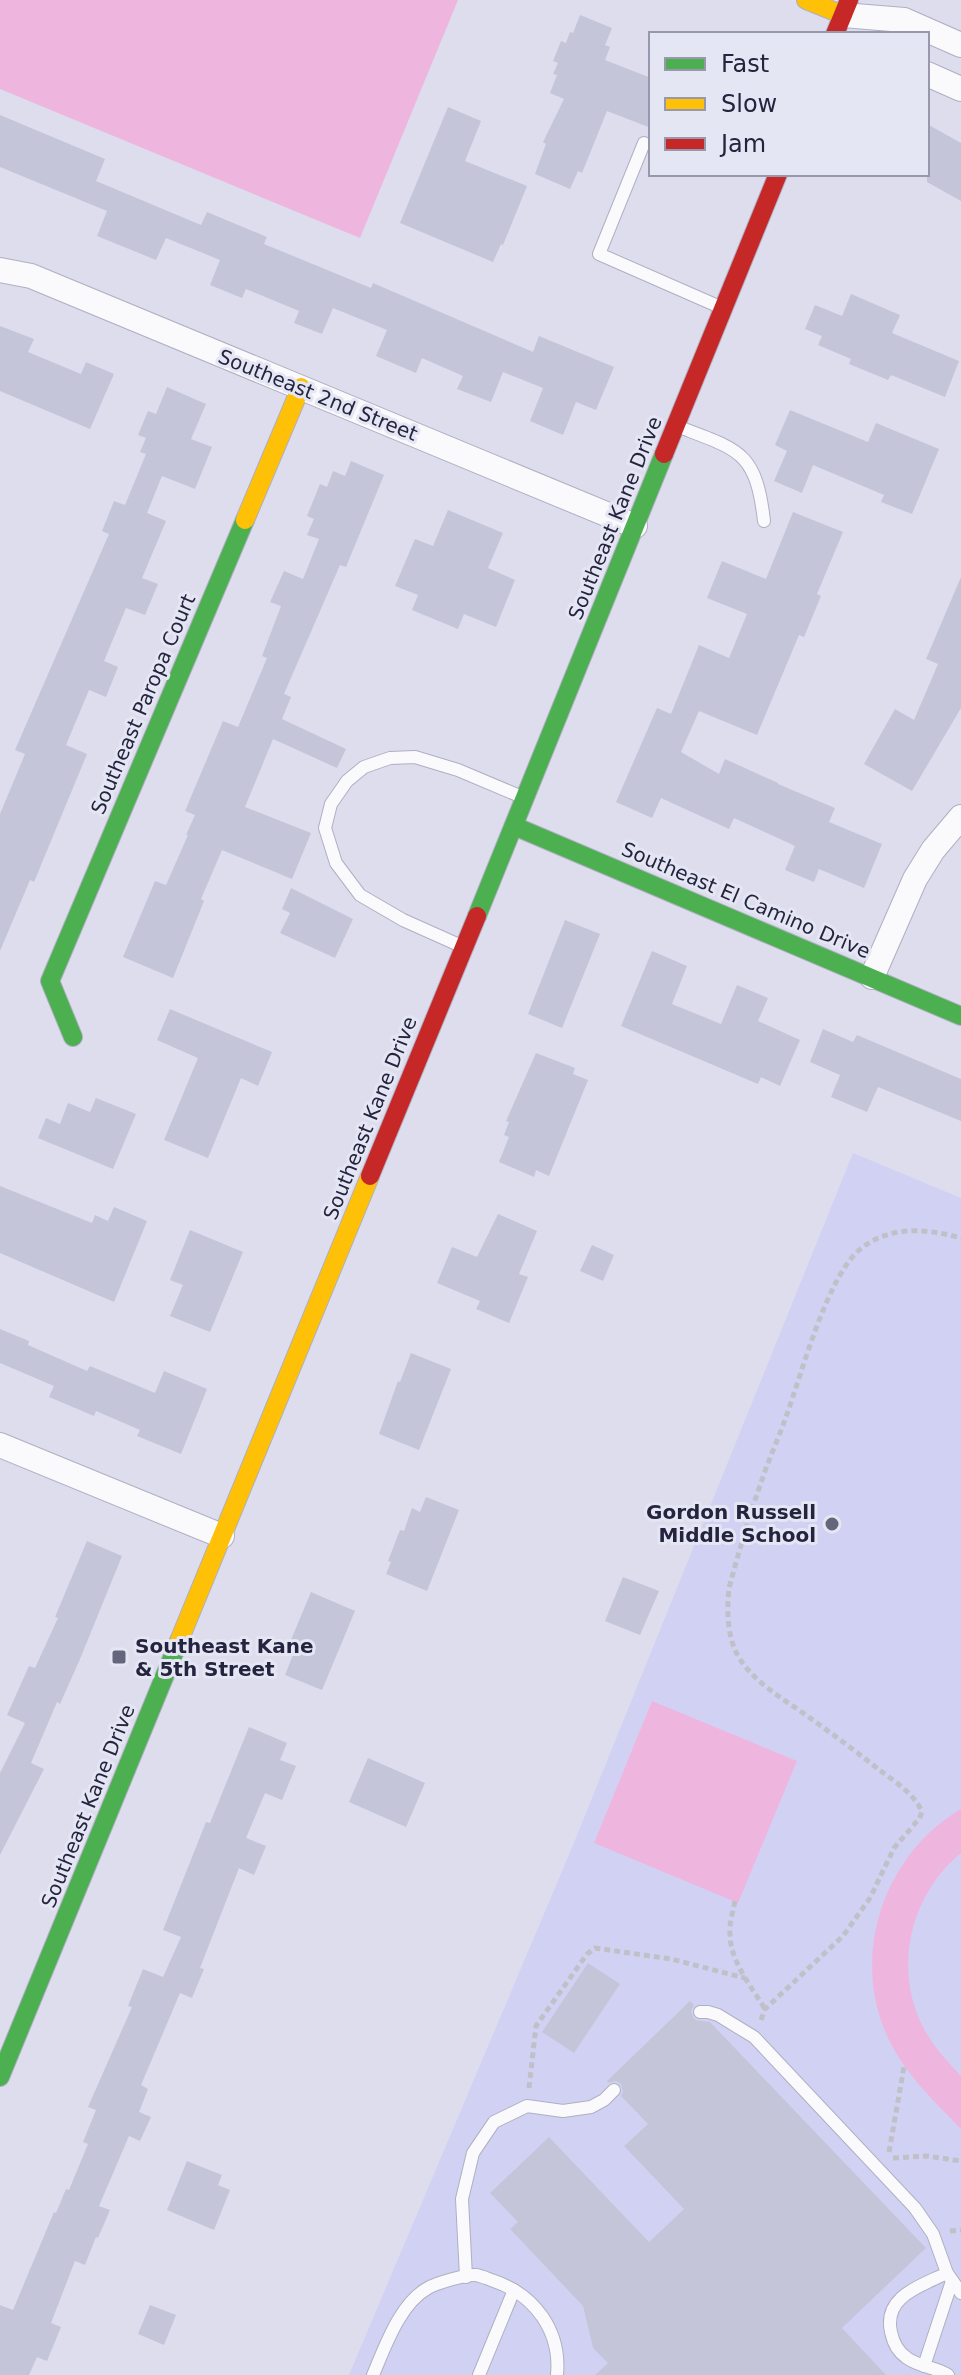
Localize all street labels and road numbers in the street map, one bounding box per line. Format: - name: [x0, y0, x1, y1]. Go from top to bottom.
- street label: Southeast 2nd Street: [215, 344, 421, 446]
- street label: Southeast Kane Drive: [563, 413, 667, 623]
- street label: Southeast Paropa Court: [86, 590, 200, 818]
- street label: Southeast El Camino Drive: [618, 837, 874, 963]
- street label: Southeast Kane Drive: [318, 1013, 422, 1223]
- street label: Southeast Kane Drive: [36, 1701, 140, 1911]

